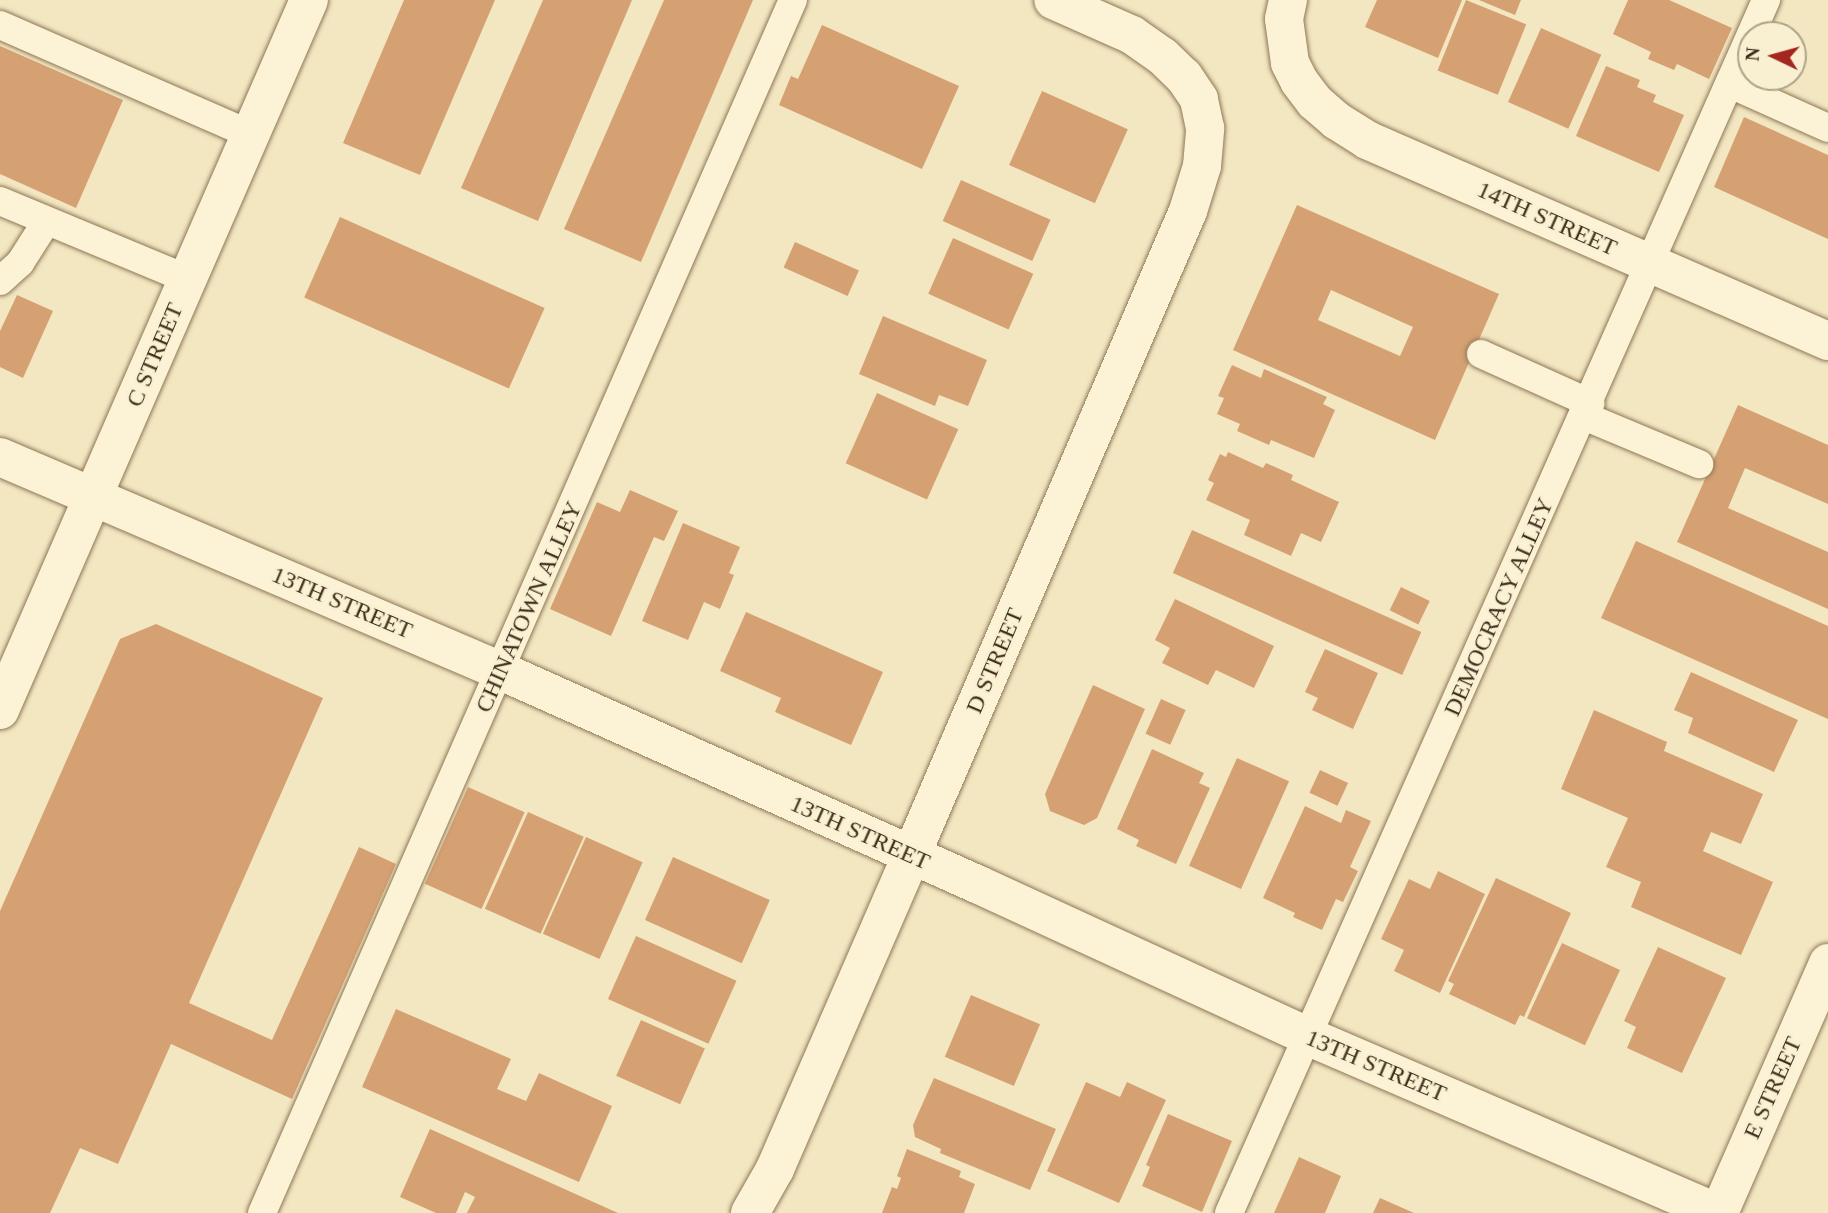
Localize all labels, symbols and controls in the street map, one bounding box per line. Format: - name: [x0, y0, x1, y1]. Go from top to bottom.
- north arrow: [1737, 21, 1807, 91]
- text: N: [1742, 47, 1764, 62]
- street label: 14TH STREET: [1473, 175, 1621, 263]
- street label: C STREET: [120, 299, 190, 411]
- street label: DEMOCRACY ALLEY: [1437, 492, 1561, 722]
- street label: CHINATOWN ALLEY: [469, 496, 589, 718]
- street label: 13TH STREET: [267, 560, 417, 646]
- street label: D STREET: [960, 604, 1030, 718]
- street label: 13TH STREET: [786, 789, 934, 877]
- street label: 13TH STREET: [1301, 1023, 1451, 1109]
- street label: E STREET: [1738, 1033, 1808, 1143]

